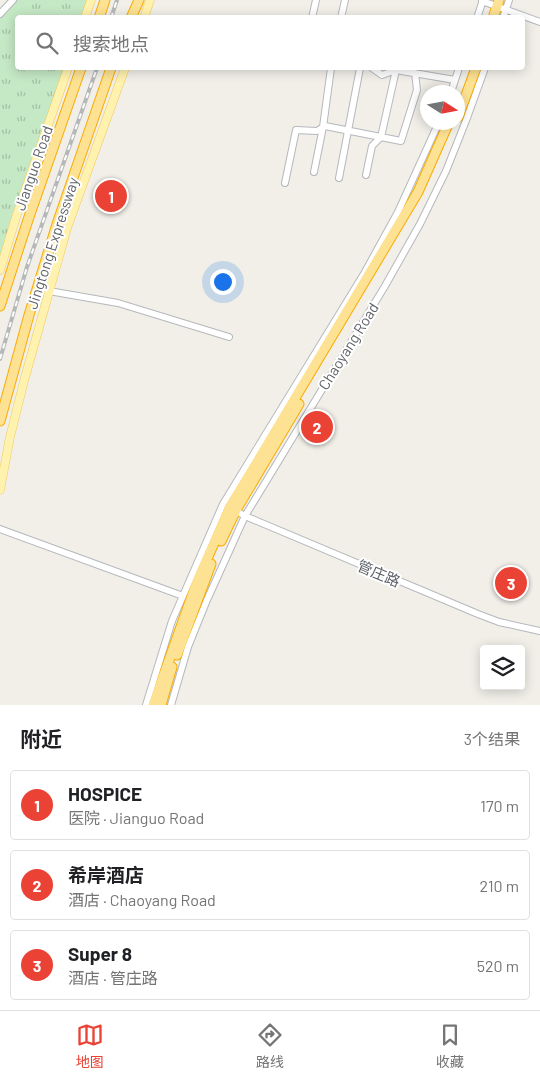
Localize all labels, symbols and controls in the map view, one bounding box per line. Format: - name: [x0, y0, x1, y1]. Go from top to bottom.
- search box: [15, 15, 525, 70]
- icon: search: [33, 29, 61, 57]
- text: 搜索地点: [73, 32, 149, 55]
- north arrow: [420, 85, 465, 130]
- street label: Jianguo Road: [10, 123, 56, 213]
- street label: Jingtong Expressway: [22, 175, 82, 311]
- pin: 1: [95, 177, 127, 215]
- your location: [210, 269, 236, 295]
- street label: Chaoyang Road: [314, 299, 382, 393]
- pin: 2: [301, 408, 333, 446]
- street label: 管庄路: [355, 556, 403, 590]
- pin: 3: [495, 564, 527, 602]
- map controls: [480, 645, 525, 690]
- button: layers: [480, 645, 525, 690]
- text: 附近: [20, 726, 62, 751]
- text: 3个结果: [464, 729, 520, 748]
- text: HOSPICE: [68, 782, 142, 805]
- text: 1: [34, 796, 40, 815]
- text: 170 m: [480, 796, 519, 815]
- text: 医院 · Jianguo Road: [68, 808, 204, 827]
- text: 希岸酒店: [68, 863, 144, 886]
- text: 2: [33, 876, 41, 895]
- text: 210 m: [480, 876, 519, 895]
- text: 酒店 · Chaoyang Road: [68, 890, 216, 909]
- text: Super 8: [68, 942, 132, 965]
- text: 3: [33, 956, 41, 975]
- text: 520 m: [477, 956, 519, 975]
- text: 酒店 · 管庄路: [68, 968, 158, 987]
- tab: 地图: [76, 1021, 104, 1071]
- tab: 路线: [256, 1021, 284, 1071]
- tab: 收藏: [436, 1021, 464, 1071]

